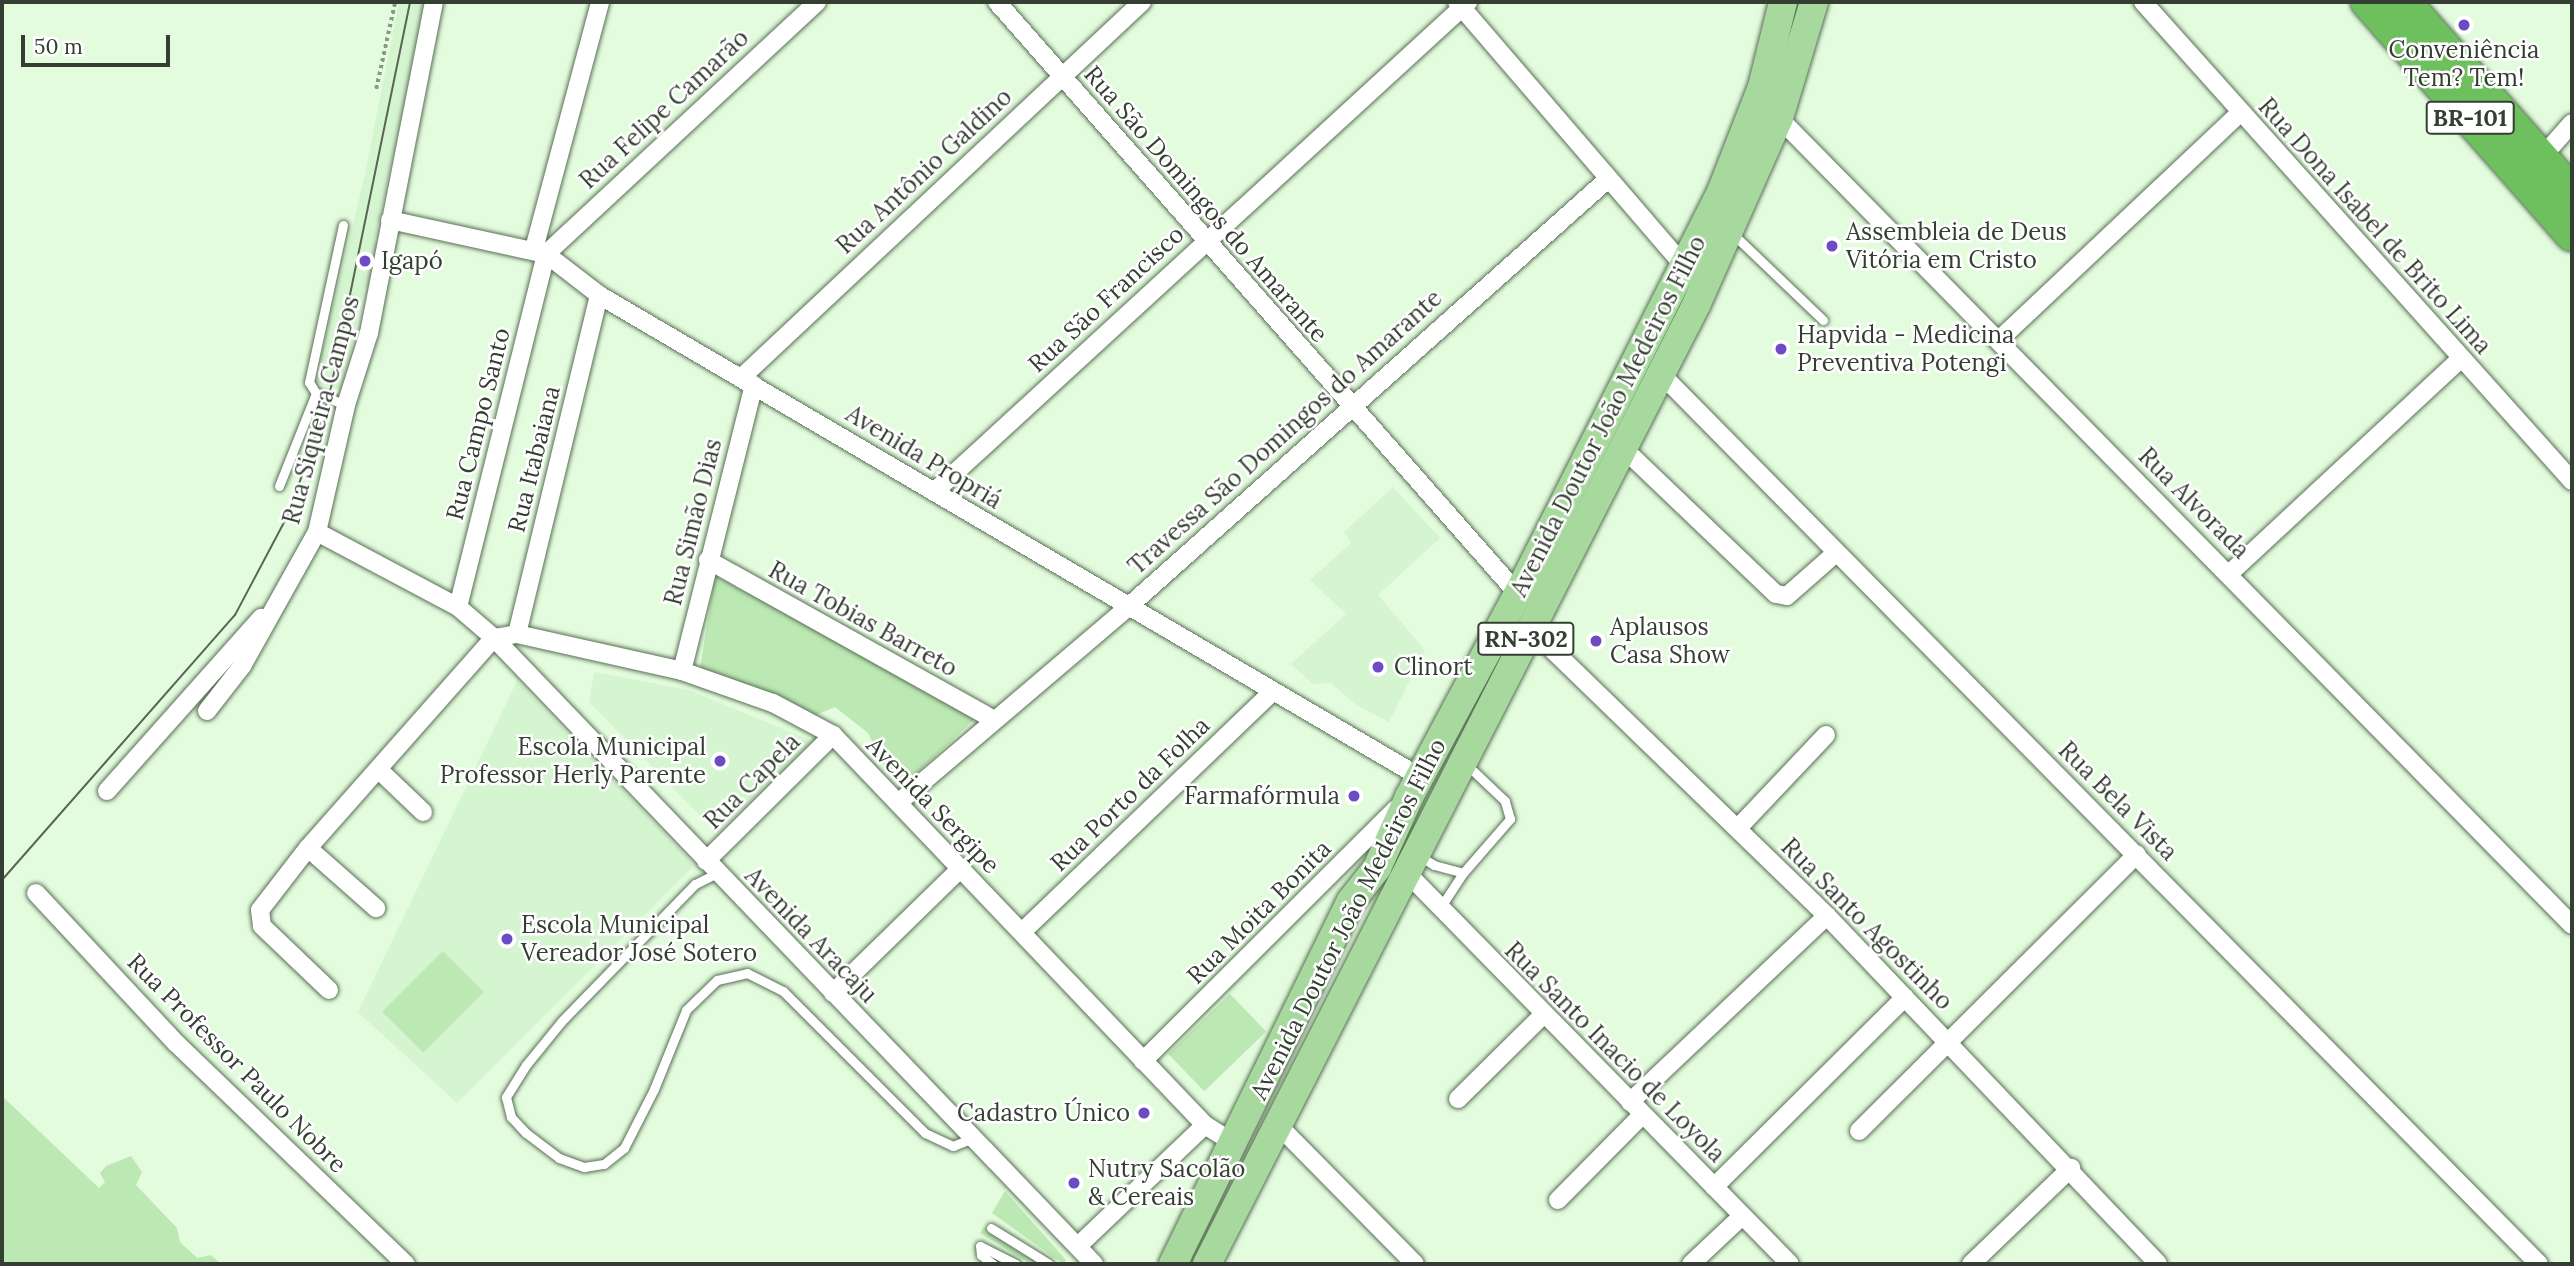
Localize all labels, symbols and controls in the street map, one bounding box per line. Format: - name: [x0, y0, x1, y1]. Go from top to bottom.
- marker: Conveniência Tem? Tem!: [2456, 17, 2472, 33]
- scale bar: [24, 21, 173, 65]
- street label: Rua Felipe Camarão: [574, 23, 754, 195]
- text: 50 m: [34, 33, 83, 60]
- place label: Conveniência Tem? Tem!: [2389, 36, 2539, 92]
- street label: Rua São Domingos do Amarante: [1078, 60, 1334, 348]
- street label: Rua Antônio Galdino: [830, 82, 1018, 260]
- street label: Rua Dona Isabel de Brito Lima: [2252, 92, 2498, 360]
- road number: BR-101: [2424, 99, 2516, 138]
- place label: Assembleia de Deus Vitória em Cristo: [1846, 218, 2067, 274]
- street label: Rua São Francisco: [1022, 220, 1190, 378]
- street label: Avenida Doutor João Medeiros Filho: [1504, 231, 1712, 601]
- marker: Assembleia de Deus Vitória em Cristo: [1824, 238, 1840, 254]
- place label: Igapó: [381, 247, 443, 275]
- marker: Igapó: [355, 251, 375, 271]
- street label: Travessa São Domingos do Amarante: [1122, 284, 1448, 580]
- street label: Rua Siqueira Campos: [277, 293, 365, 527]
- place label: Hapvida - Medicina Preventiva Potengi: [1797, 321, 2014, 377]
- street label: Rua Campo Santo: [440, 325, 516, 523]
- marker: Hapvida - Medicina Preventiva Potengi: [1771, 339, 1791, 359]
- street label: Rua Itabaiana: [502, 383, 566, 535]
- street label: Avenida Propriá: [841, 399, 1007, 515]
- street label: Rua Simão Dias: [658, 436, 728, 608]
- street label: Rua Alvorada: [2133, 442, 2255, 564]
- street label: Rua Tobias Barreto: [764, 555, 962, 683]
- place label: Aplausos Casa Show: [1610, 613, 1730, 669]
- road number: RN-302: [1477, 620, 1575, 659]
- marker: Aplausos Casa Show: [1588, 633, 1604, 649]
- place label: Clinort: [1394, 653, 1473, 681]
- marker: Clinort: [1368, 657, 1388, 677]
- street label: Rua Porto da Folha: [1045, 711, 1215, 877]
- street label: Rua Capela: [698, 727, 806, 835]
- street label: Avenida Sergipe: [861, 731, 1005, 879]
- place label: Escola Municipal Professor Herly Parente: [440, 733, 706, 789]
- street label: Avenida Doutor João Medeiros Filho: [1244, 734, 1452, 1104]
- street label: Rua Bela Vista: [2053, 736, 2183, 866]
- marker: Escola Municipal Professor Herly Parente: [712, 753, 728, 769]
- place label: Farmafórmula: [1184, 782, 1340, 810]
- marker: Farmafórmula: [1346, 788, 1362, 804]
- street label: Rua Santo Agostinho: [1775, 832, 1959, 1016]
- street label: Rua Moita Bonita: [1181, 834, 1337, 990]
- street label: Avenida Aracaju: [739, 861, 883, 1009]
- place label: Escola Municipal Vereador José Sotero: [521, 911, 757, 967]
- marker: Escola Municipal Vereador José Sotero: [499, 931, 515, 947]
- street label: Rua Santo Inacio de Loyola: [1499, 936, 1731, 1168]
- street label: Rua Professor Paulo Nobre: [122, 948, 352, 1178]
- place label: Cadastro Único: [957, 1099, 1130, 1127]
- marker: Cadastro Único: [1136, 1105, 1152, 1121]
- place label: Nutry Sacolão & Cereais: [1088, 1155, 1245, 1211]
- marker: Nutry Sacolão & Cereais: [1066, 1175, 1082, 1191]

